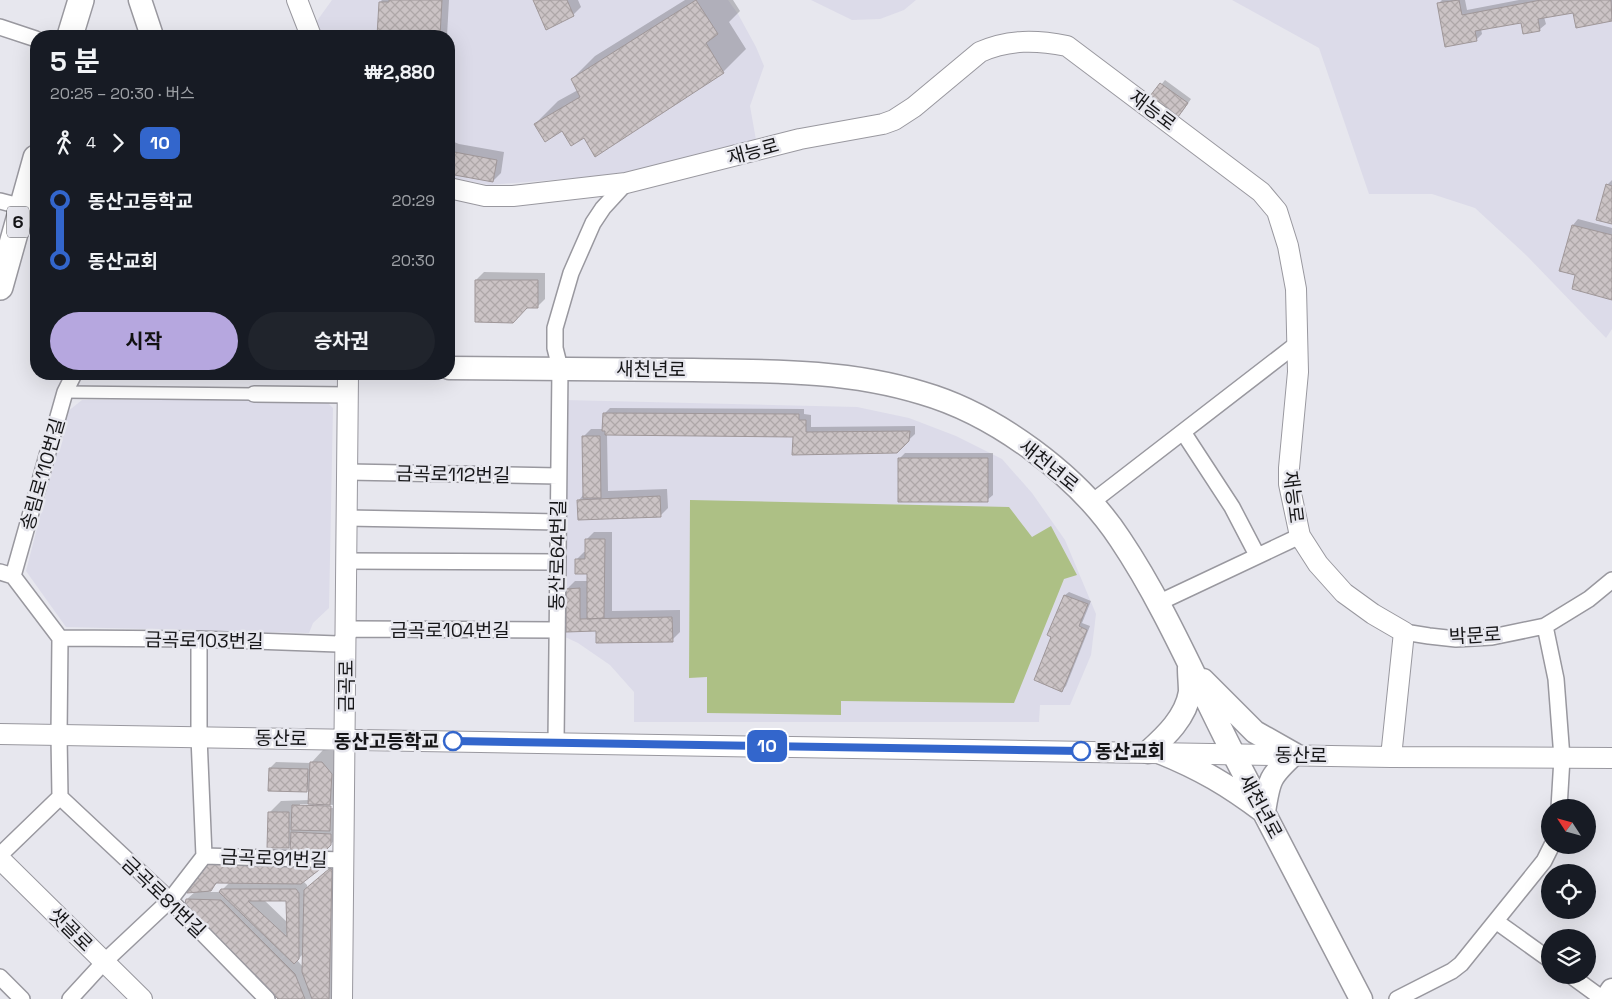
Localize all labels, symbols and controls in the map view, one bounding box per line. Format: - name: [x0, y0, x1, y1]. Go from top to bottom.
- text: 5 분: [50, 43, 100, 79]
- text: ₩2,880: [364, 60, 435, 85]
- text: 20:25 – 20:30 · 버스: [50, 83, 195, 104]
- street label: 재능로: [1124, 85, 1181, 136]
- icon: walk: [50, 129, 78, 157]
- icon: forward: [104, 129, 132, 157]
- text: 10: [150, 131, 170, 154]
- text: 4: [86, 132, 96, 153]
- street label: 재능로: [725, 133, 782, 170]
- text: 동산고등학교: [88, 189, 193, 214]
- text: 20:29: [392, 190, 435, 211]
- road number: 6: [7, 206, 29, 238]
- text: 동산교회: [88, 249, 158, 274]
- text: 20:30: [391, 250, 435, 271]
- button: 시작: [50, 312, 238, 370]
- button: 승차권: [248, 312, 435, 370]
- street label: 새천년로: [616, 356, 686, 383]
- street label: 송림로110번길: [15, 415, 70, 533]
- street label: 새천년로: [1014, 434, 1084, 497]
- street label: 금곡로112번길: [395, 461, 511, 488]
- street label: 재능로: [1278, 470, 1309, 525]
- street label: 동산로64번길: [544, 499, 571, 611]
- street label: 금곡로104번길: [390, 618, 510, 643]
- street label: 박문로: [1448, 622, 1502, 649]
- street label: 금곡로103번길: [144, 627, 264, 654]
- street label: 금곡로: [334, 660, 359, 712]
- street label: 동산로: [255, 726, 307, 751]
- place label: 동산고등학교: [334, 729, 439, 754]
- line badge: 10: [744, 730, 790, 762]
- marker: 동산고등학교: [443, 731, 463, 751]
- text: 10: [757, 734, 777, 757]
- place label: 동산교회: [1095, 739, 1165, 764]
- marker: 동산교회: [1071, 741, 1091, 761]
- street label: 동산로: [1275, 743, 1327, 768]
- street label: 새천년로: [1233, 769, 1288, 843]
- north arrow: [1541, 799, 1596, 854]
- map controls: [1541, 799, 1596, 984]
- street label: 금곡로91번길: [220, 844, 328, 873]
- street label: 금곡로81번길: [116, 851, 211, 944]
- button: locate: [1541, 864, 1596, 919]
- street label: 샛골로: [43, 902, 98, 957]
- button: layers: [1541, 929, 1596, 984]

